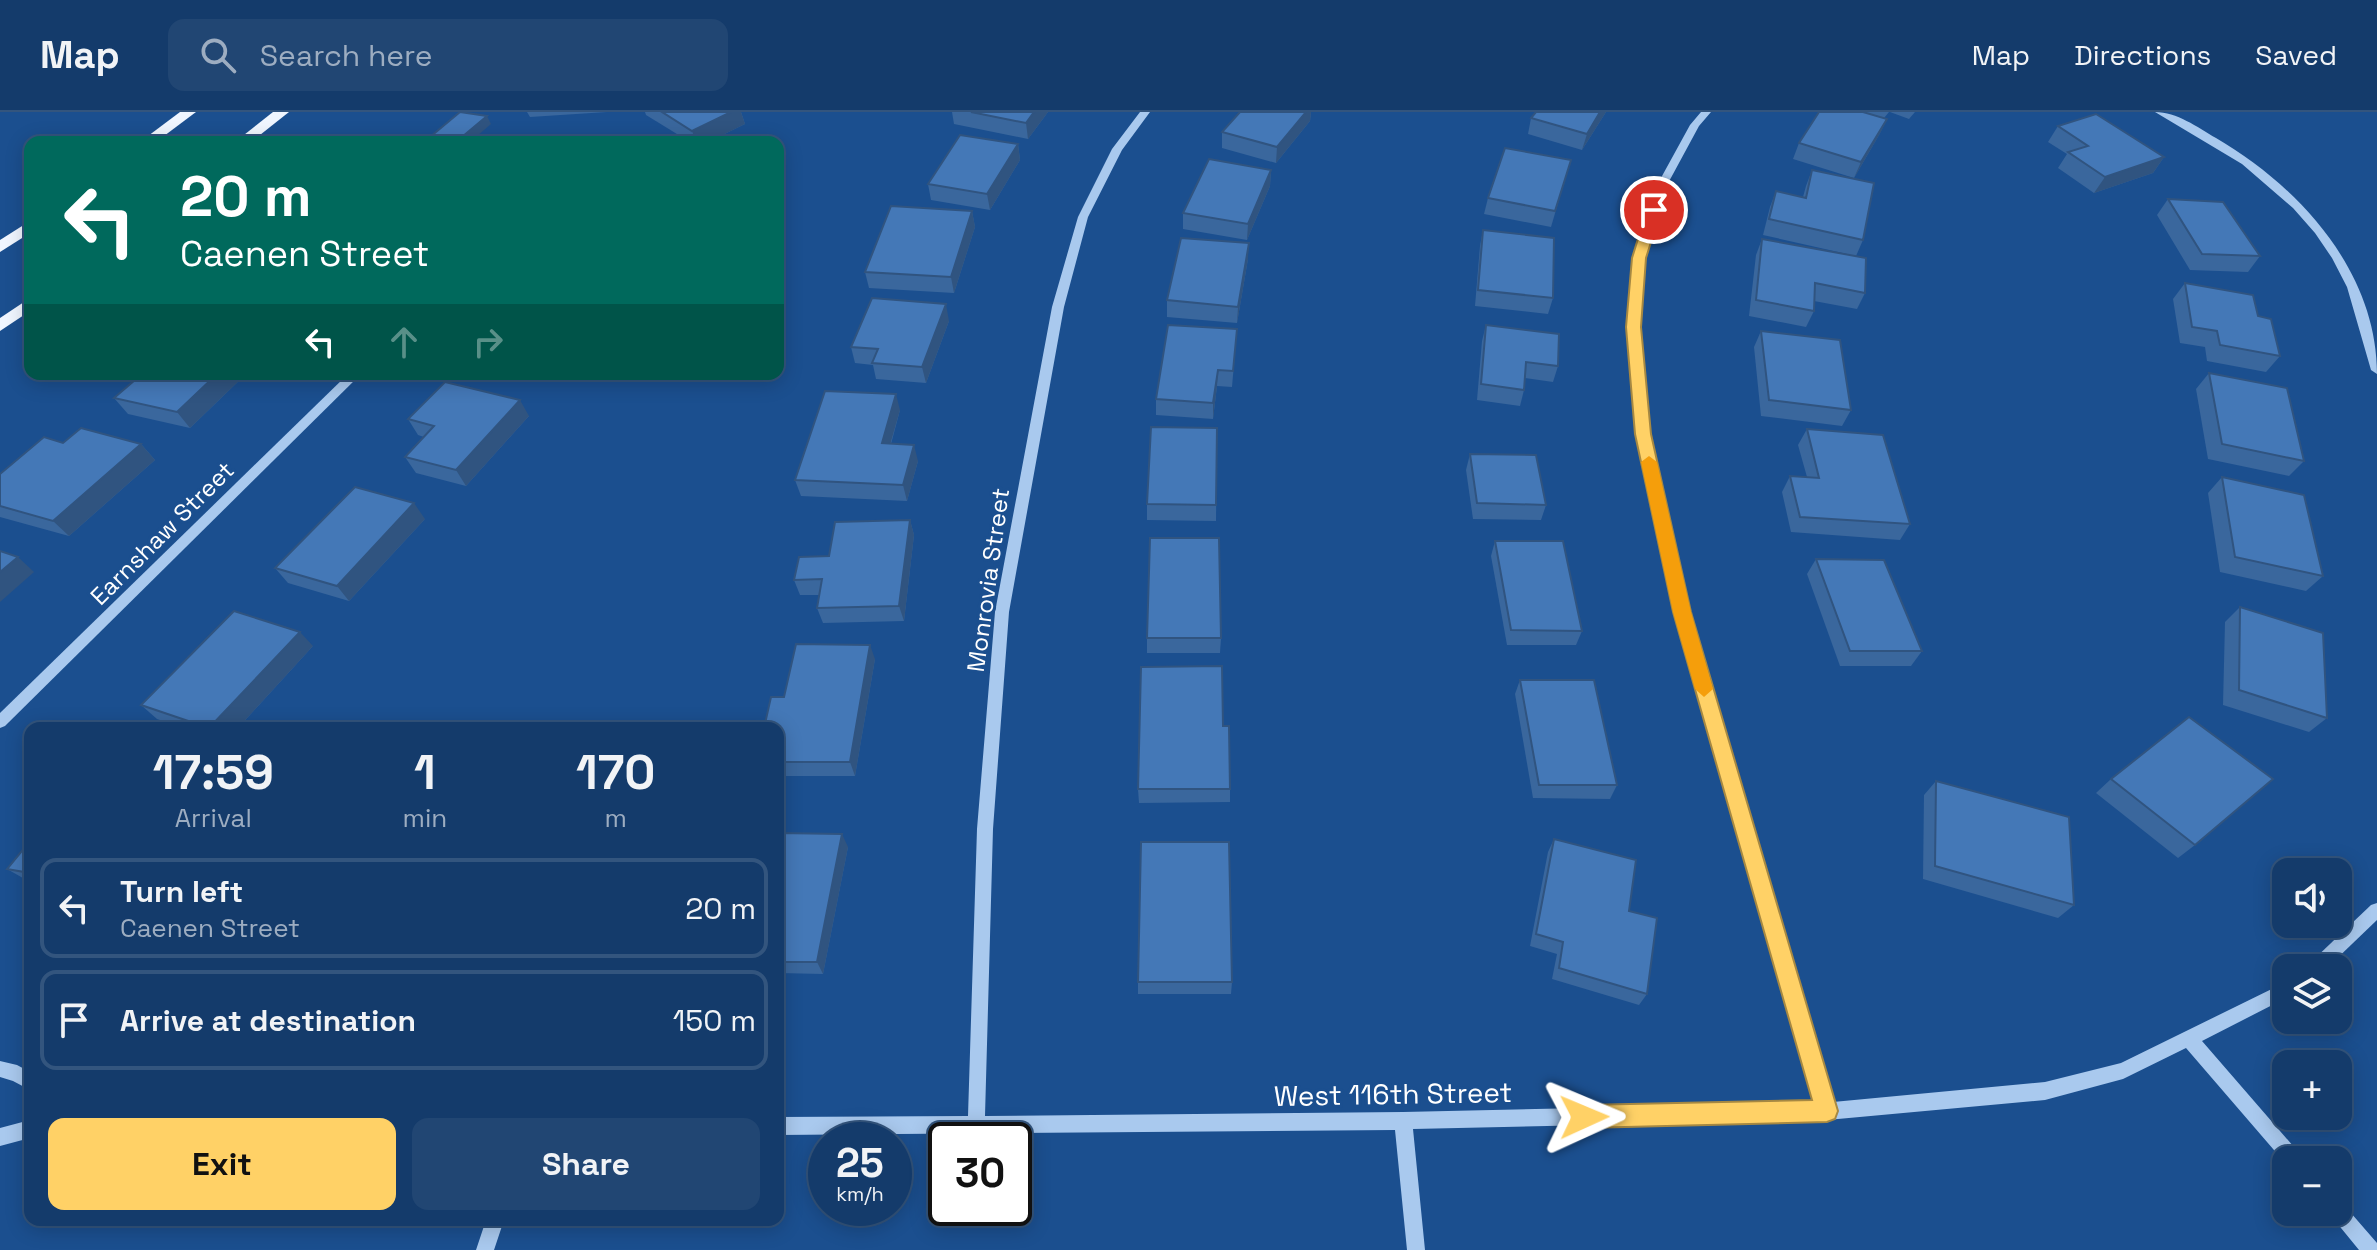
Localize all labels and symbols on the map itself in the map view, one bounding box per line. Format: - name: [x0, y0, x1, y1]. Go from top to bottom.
- pin: [1620, 176, 1688, 244]
- street label: Earnshaw Street: [84, 455, 240, 611]
- street label: Monrovia Street: [960, 486, 1016, 674]
- street label: West 116th Street: [1273, 1074, 1513, 1114]
- position arrow: [1542, 1075, 1626, 1159]
- speed limit sign: 30: [928, 1122, 1032, 1226]

